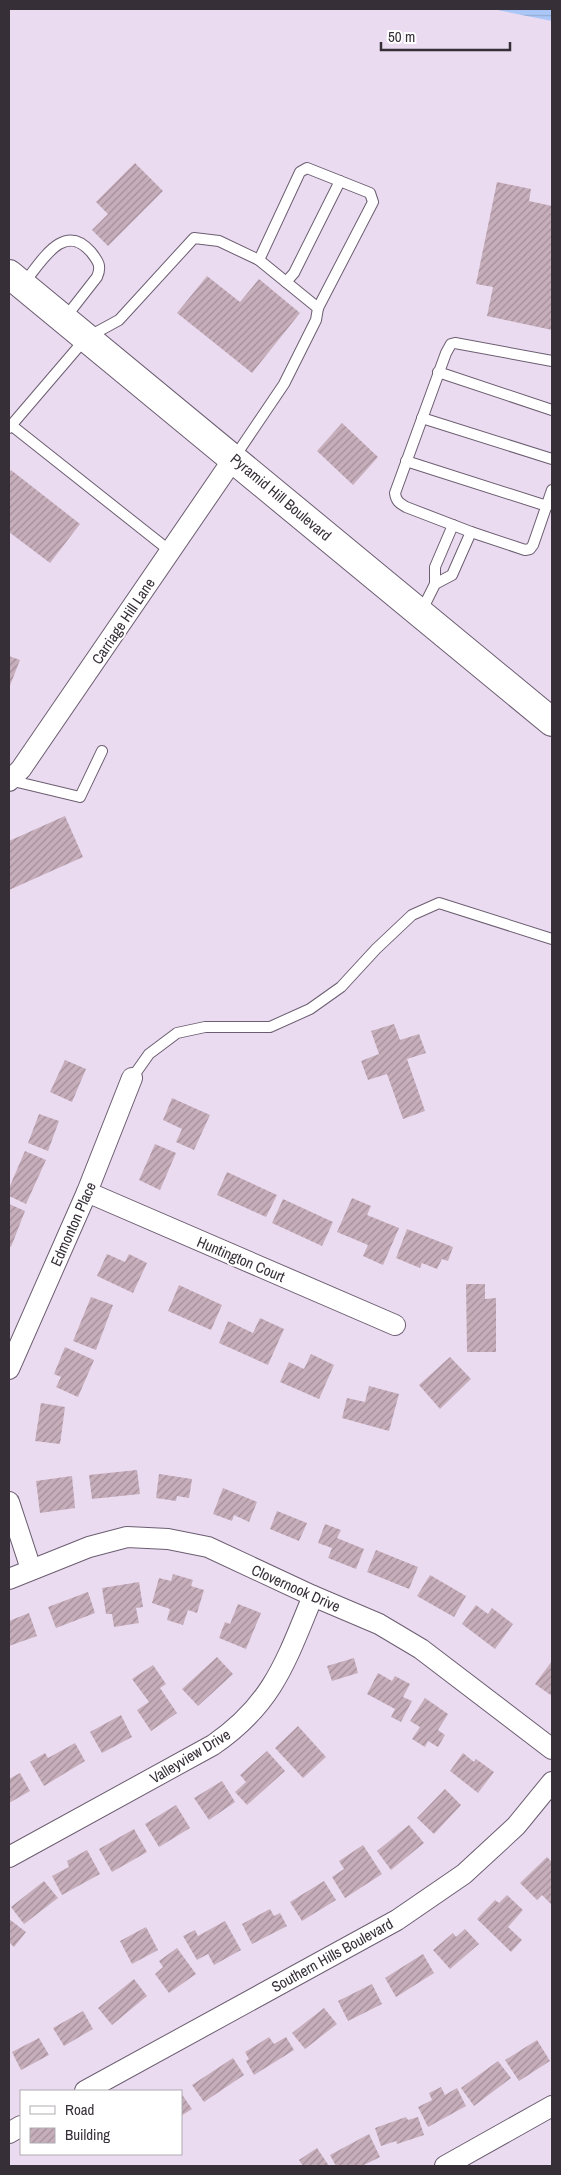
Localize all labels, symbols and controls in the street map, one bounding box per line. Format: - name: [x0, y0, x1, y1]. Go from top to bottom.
- scale bar: [381, 20, 510, 52]
- text: 50 m: [388, 26, 415, 47]
- street label: Pyramid Hill Boulevard: [226, 449, 336, 545]
- street label: Carriage Hill Lane: [86, 574, 160, 668]
- street label: Edmonton Place: [45, 1178, 101, 1270]
- street label: Huntington Court: [194, 1231, 289, 1287]
- street label: Clovernook Drive: [248, 1559, 344, 1617]
- street label: Valleyview Drive: [146, 1724, 234, 1788]
- street label: Southern Hills Boulevard: [267, 1913, 397, 1997]
- legend: [20, 2090, 182, 2155]
- text: Road: [65, 2099, 94, 2120]
- text: Building: [65, 2124, 110, 2145]

